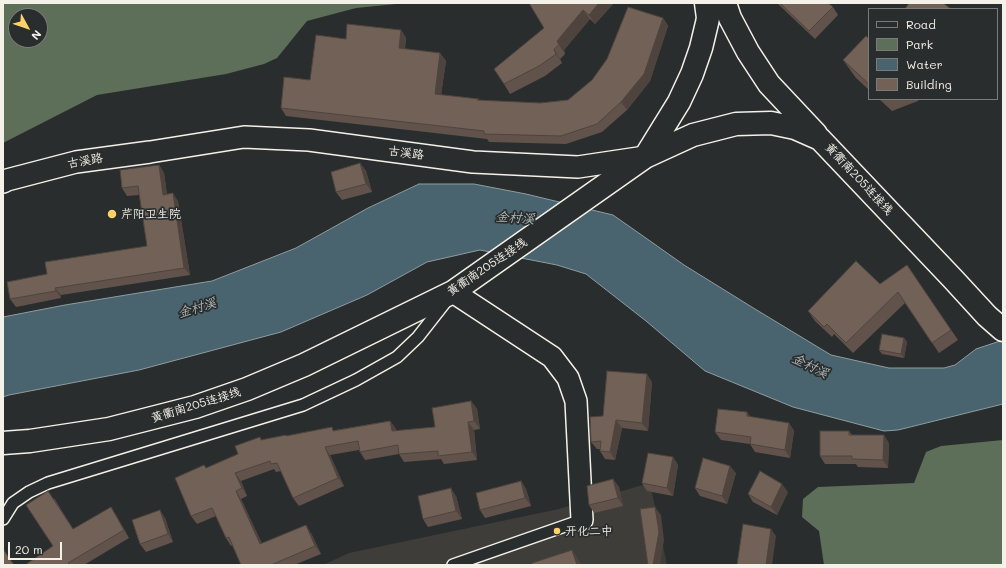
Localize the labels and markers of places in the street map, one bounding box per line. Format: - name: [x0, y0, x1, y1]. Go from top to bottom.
- place label: 芹阳卫生院: [121, 207, 181, 221]
- marker: 芹阳卫生院: [106, 208, 118, 220]
- place label: 开化二中: [565, 524, 613, 538]
- marker: 开化二中: [552, 526, 562, 536]

